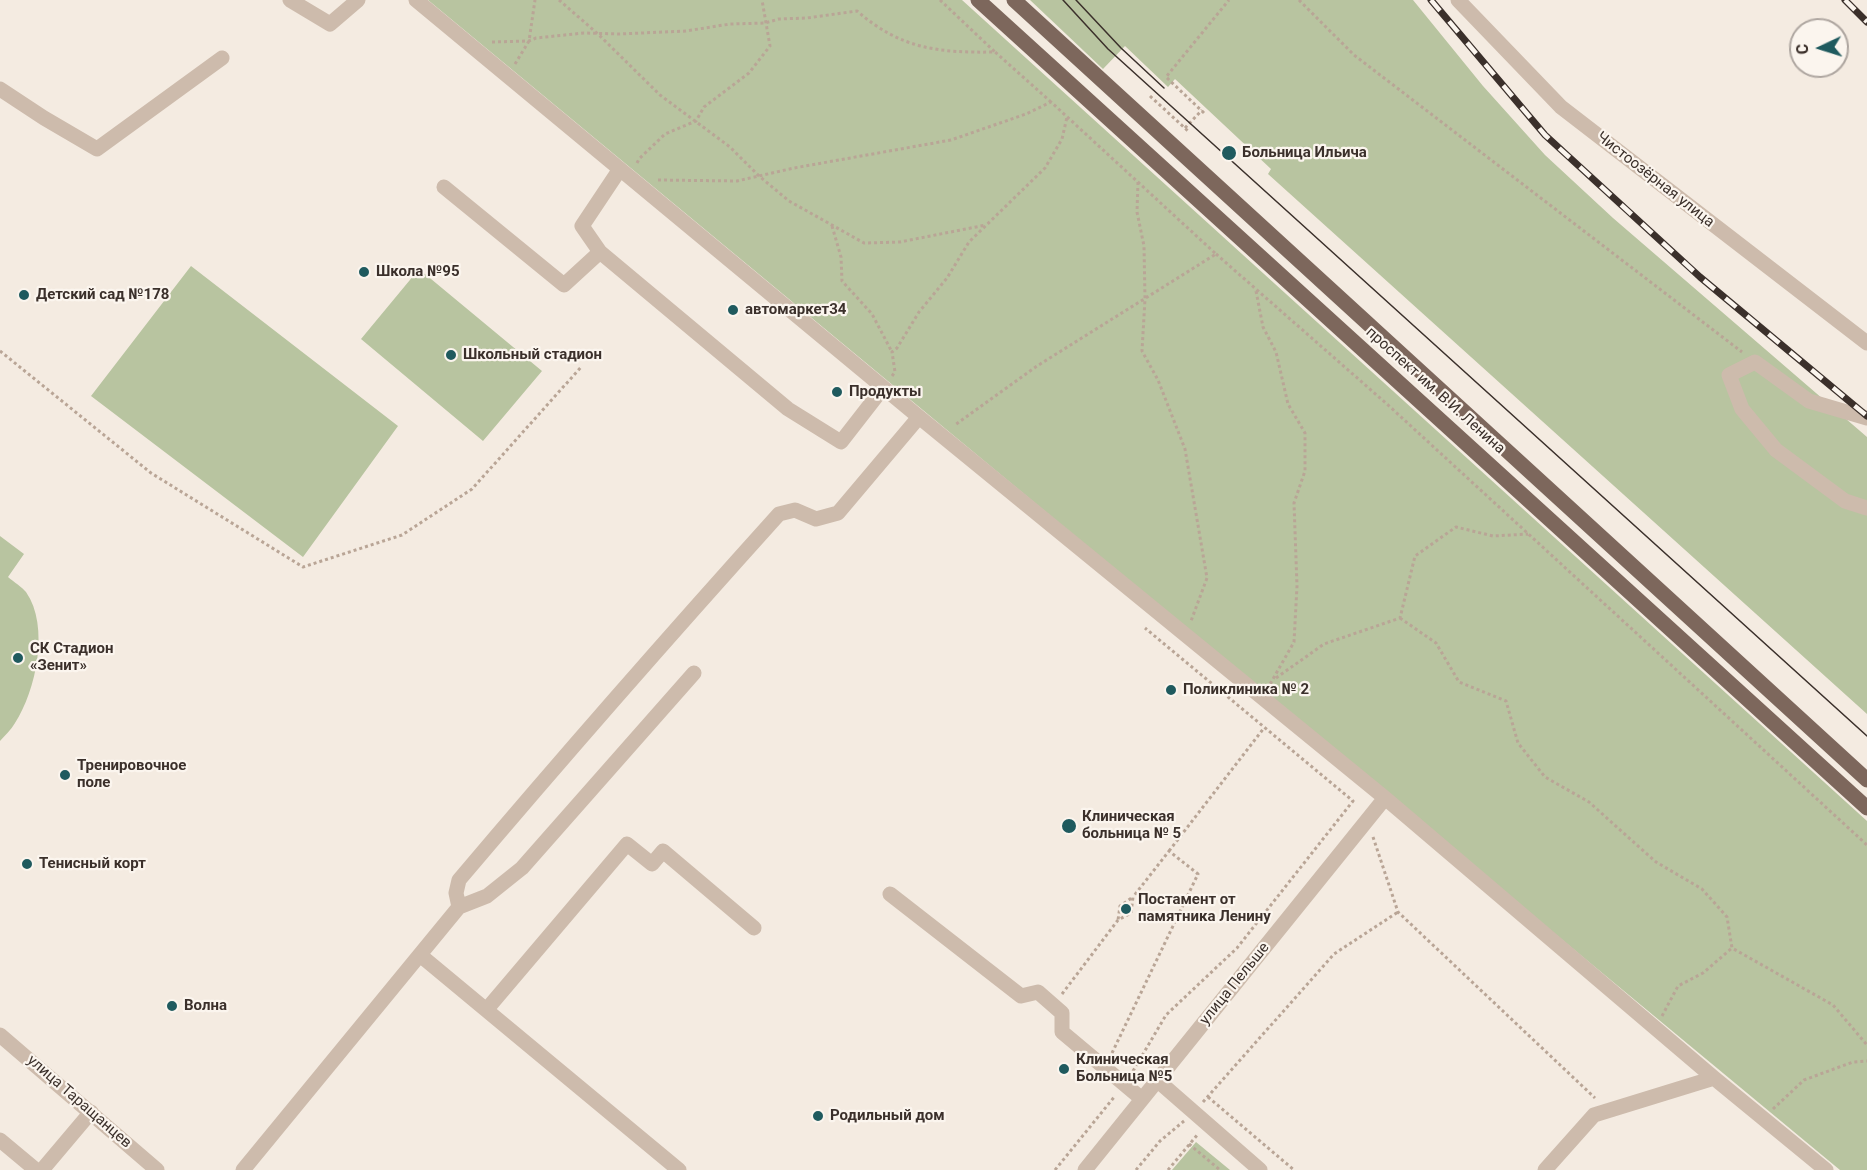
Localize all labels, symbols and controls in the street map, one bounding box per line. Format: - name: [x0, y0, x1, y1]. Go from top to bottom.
- north arrow: [1789, 18, 1849, 78]
- text: С: [1793, 43, 1812, 55]
- street label: Чистоозёрная улица: [1592, 128, 1718, 232]
- marker: Больница Ильича: [1220, 144, 1238, 162]
- place label: Больница Ильича: [1242, 144, 1367, 162]
- place label: Школа №95: [376, 263, 460, 281]
- marker: Школа №95: [357, 265, 371, 279]
- place label: Детский сад №178: [36, 286, 169, 304]
- marker: Детский сад №178: [17, 288, 31, 302]
- place label: автомаркет34: [745, 301, 846, 319]
- marker: автомаркет34: [726, 303, 740, 317]
- street label: проспект им. В.И. Ленина: [1362, 324, 1508, 458]
- place label: Школьный стадион: [463, 346, 602, 364]
- marker: Школьный стадион: [444, 348, 458, 362]
- place label: Продукты: [849, 383, 922, 401]
- marker: Продукты: [830, 385, 844, 399]
- place label: СК Стадион «Зенит»: [30, 640, 113, 675]
- marker: СК Стадион «Зенит»: [11, 651, 25, 665]
- place label: Поликлиника № 2: [1183, 681, 1309, 699]
- marker: Поликлиника № 2: [1164, 683, 1178, 697]
- place label: Тренировочное поле: [77, 757, 186, 792]
- marker: Тренировочное поле: [58, 768, 72, 782]
- place label: Клиническая больница № 5: [1082, 808, 1181, 843]
- marker: Клиническая больница № 5: [1060, 817, 1078, 835]
- place label: Тенисный корт: [39, 855, 146, 873]
- marker: Тенисный корт: [20, 857, 34, 871]
- place label: Постамент от памятника Ленину: [1138, 891, 1271, 926]
- marker: Постамент от памятника Ленину: [1119, 902, 1133, 916]
- street label: улица Пельше: [1196, 939, 1274, 1029]
- place label: Волна: [184, 997, 227, 1015]
- marker: Волна: [165, 999, 179, 1013]
- place label: Клиническая Больница №5: [1076, 1051, 1172, 1086]
- street label: улица Таращанцев: [23, 1052, 135, 1152]
- marker: Клиническая Больница №5: [1057, 1062, 1071, 1076]
- place label: Родильный дом: [830, 1107, 945, 1125]
- marker: Родильный дом: [811, 1109, 825, 1123]

